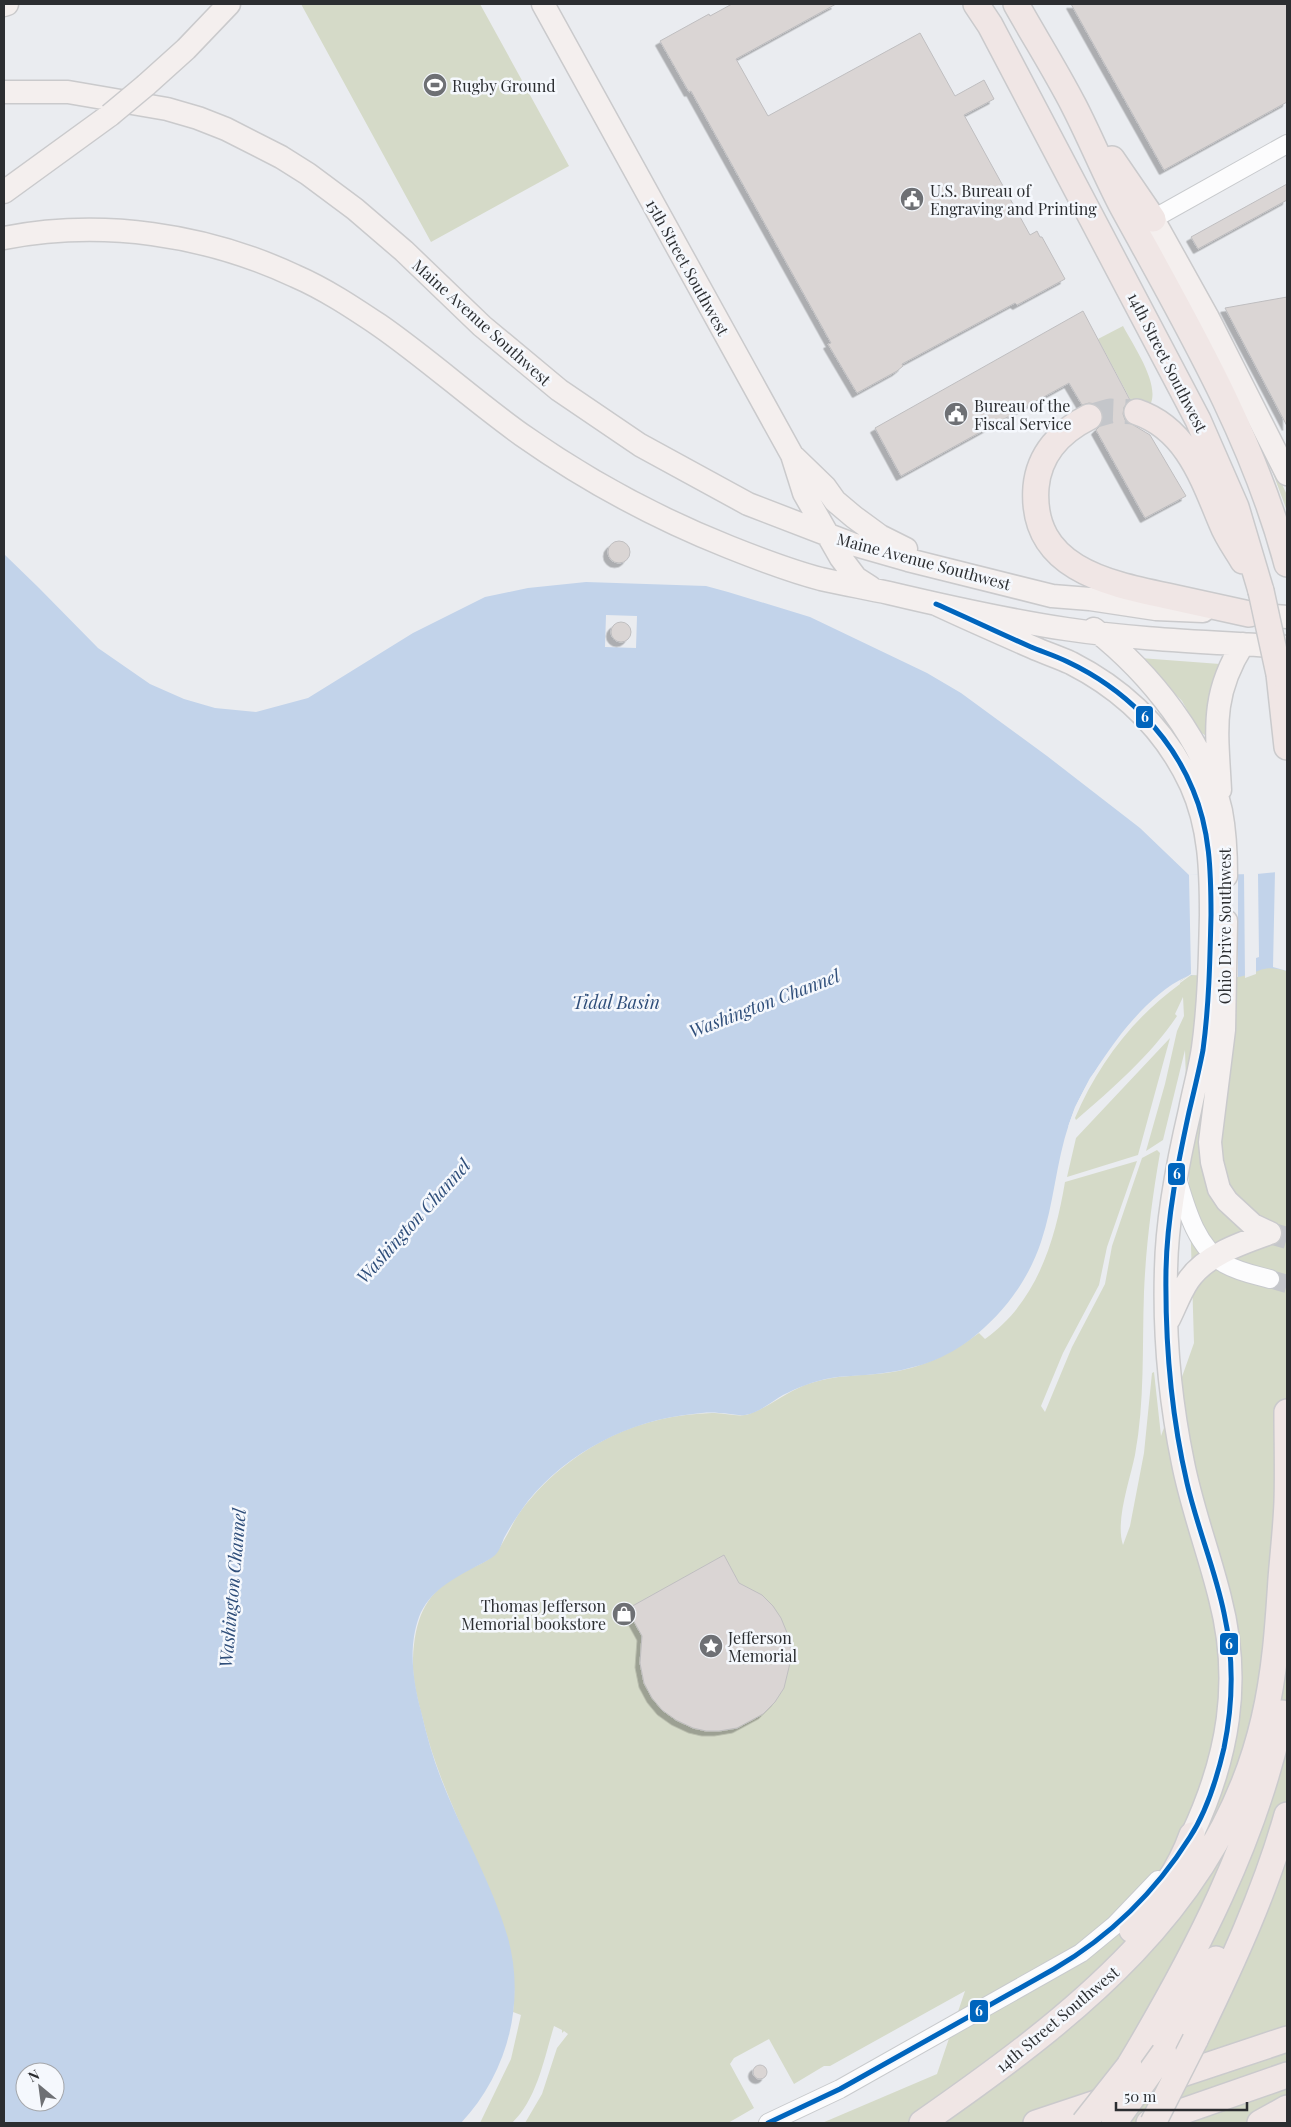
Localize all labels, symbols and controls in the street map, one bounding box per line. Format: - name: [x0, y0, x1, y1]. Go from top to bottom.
- sports icon: Rugby Ground: [422, 72, 448, 98]
- place label: Rugby Ground: [452, 75, 556, 96]
- place label: U.S. Bureau of Engraving and Printing: [930, 180, 1097, 219]
- public building icon: U.S. Bureau of Engraving and Printing: [899, 186, 925, 212]
- street label: 15th Street Southwest: [642, 195, 734, 339]
- street label: Maine Avenue Southwest: [408, 254, 556, 390]
- street label: 14th Street Southwest: [1124, 289, 1213, 436]
- place label: Bureau of the Fiscal Service: [974, 395, 1072, 434]
- public building icon: Bureau of the Fiscal Service: [943, 401, 969, 427]
- street label: Maine Avenue Southwest: [835, 528, 1014, 594]
- line badge: 6: [1135, 705, 1154, 729]
- text: 6: [1141, 707, 1149, 726]
- street label: Ohio Drive Southwest: [1214, 847, 1235, 1004]
- water label: Washington Channel: [685, 963, 844, 1043]
- water label: Tidal Basin: [572, 990, 660, 1014]
- water label: Washington Channel: [351, 1153, 476, 1288]
- line badge: 6: [1167, 1162, 1186, 1186]
- text: 6: [1173, 1164, 1181, 1183]
- water label: Washington Channel: [213, 1506, 251, 1669]
- place label: Thomas Jefferson Memorial bookstore: [461, 1595, 606, 1634]
- shop icon: Thomas Jefferson Memorial bookstore: [611, 1601, 637, 1627]
- place label: Jefferson Memorial: [727, 1627, 797, 1666]
- line badge: 6: [1219, 1632, 1239, 1656]
- place icon: Jefferson Memorial: [698, 1633, 724, 1659]
- text: 6: [1225, 1634, 1233, 1653]
- street label: 14th Street Southwest: [991, 1961, 1123, 2077]
- line badge: 6: [969, 1999, 989, 2023]
- text: 6: [975, 2001, 983, 2020]
- north arrow: [15, 2062, 65, 2112]
- text: N: [24, 2064, 42, 2086]
- scale bar: [1116, 2080, 1247, 2112]
- text: 50 m: [1124, 2086, 1157, 2106]

